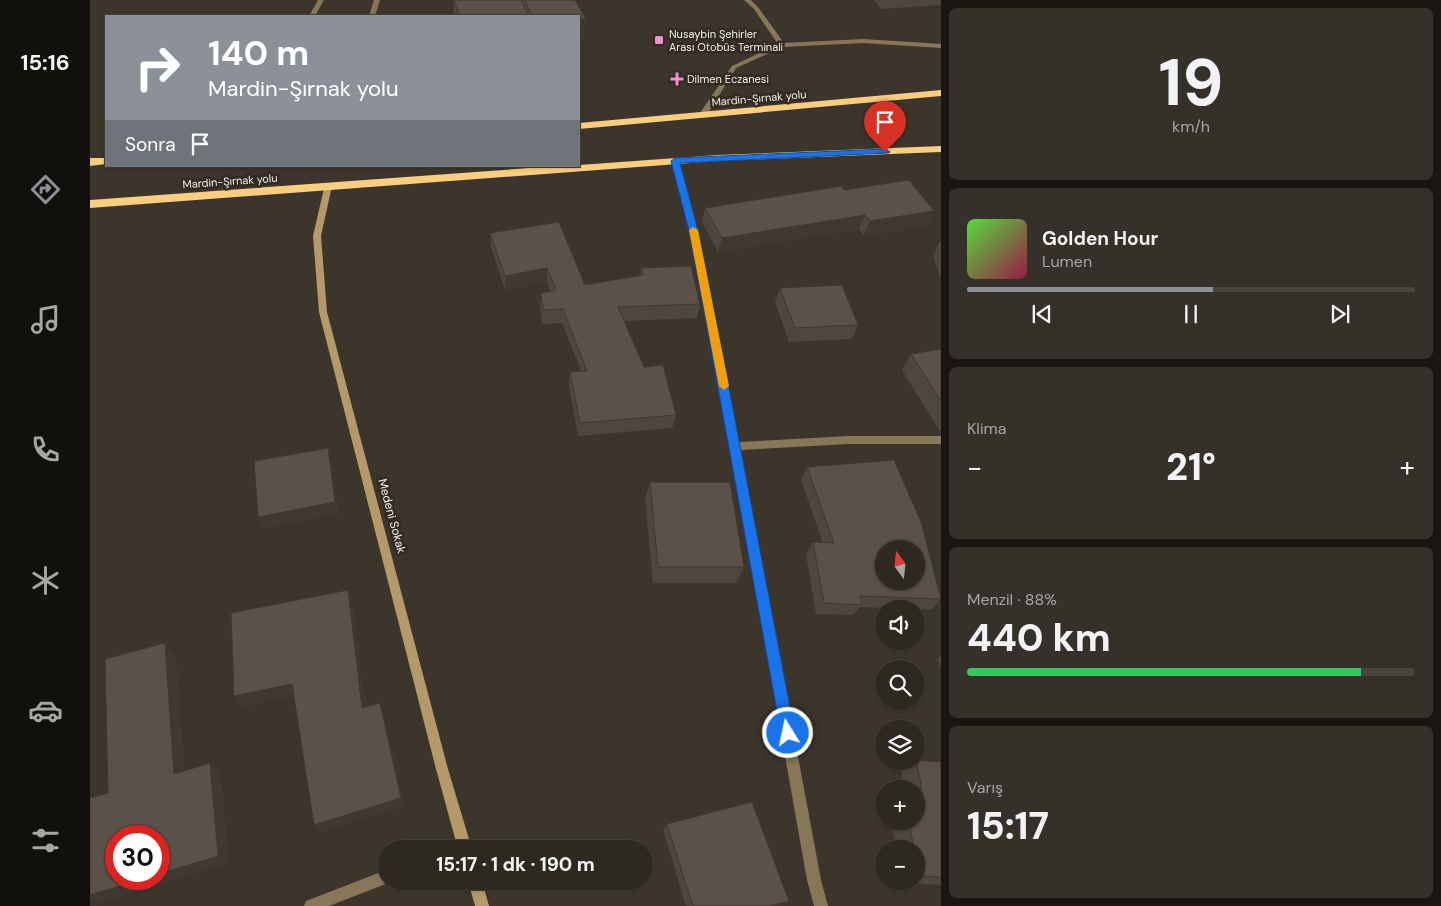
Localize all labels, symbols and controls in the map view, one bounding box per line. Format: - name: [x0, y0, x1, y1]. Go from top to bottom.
- place label: Nusaybin Şehirler Arası Otobüs Terminali: [669, 27, 783, 54]
- text: 140 m: [208, 30, 309, 76]
- marker: Nusaybin Şehirler Arası Otobüs Terminali: [653, 34, 665, 46]
- icon: right: [125, 35, 190, 100]
- text: 19: [1159, 41, 1223, 125]
- text: 15:16: [20, 48, 70, 77]
- place label: Dilmen Eczanesi: [687, 72, 769, 86]
- marker: Dilmen Eczanesi: [671, 73, 683, 85]
- text: Mardin-Şırnak yolu: [208, 74, 399, 103]
- street label: Mardin-Şırnak yolu: [711, 87, 807, 109]
- pin: [864, 101, 906, 152]
- icon: arrive: [871, 108, 899, 136]
- text: km/h: [1172, 116, 1210, 137]
- icon: arrive: [186, 130, 214, 158]
- text: Sonra: [125, 132, 176, 157]
- street label: Mardin-Şırnak yolu: [182, 171, 278, 191]
- icon: directions: [28, 172, 63, 207]
- text: Golden Hour: [1042, 226, 1158, 251]
- text: Lumen: [1042, 251, 1092, 272]
- icon: previous: [1028, 300, 1056, 328]
- icon: pause: [1177, 300, 1205, 328]
- icon: next: [1326, 300, 1354, 328]
- icon: music: [28, 302, 63, 337]
- text: Klima: [967, 418, 1006, 439]
- icon: phone: [28, 432, 63, 467]
- text: 21°: [1166, 442, 1216, 492]
- text: −: [967, 449, 982, 486]
- text: +: [1400, 449, 1415, 486]
- street label: Medeni Sokak: [374, 477, 410, 555]
- north arrow: [875, 540, 925, 590]
- map controls: [875, 540, 925, 890]
- icon: climate: [28, 563, 63, 598]
- text: Menzil · 88%: [967, 589, 1057, 610]
- button: sound: [875, 600, 925, 650]
- text: 440 km: [967, 613, 1111, 663]
- button: search: [875, 660, 925, 710]
- icon: car: [28, 693, 63, 728]
- position arrow: [761, 706, 813, 758]
- button: layers: [875, 720, 925, 770]
- text: Varış: [967, 777, 1003, 798]
- button: +: [875, 780, 925, 830]
- text: 15:17: [967, 801, 1049, 851]
- icon: filters: [28, 823, 63, 858]
- speed limit sign: 30: [105, 825, 170, 890]
- button: −: [875, 840, 925, 890]
- text: 15:17 · 1 dk · 190 m: [436, 852, 595, 877]

